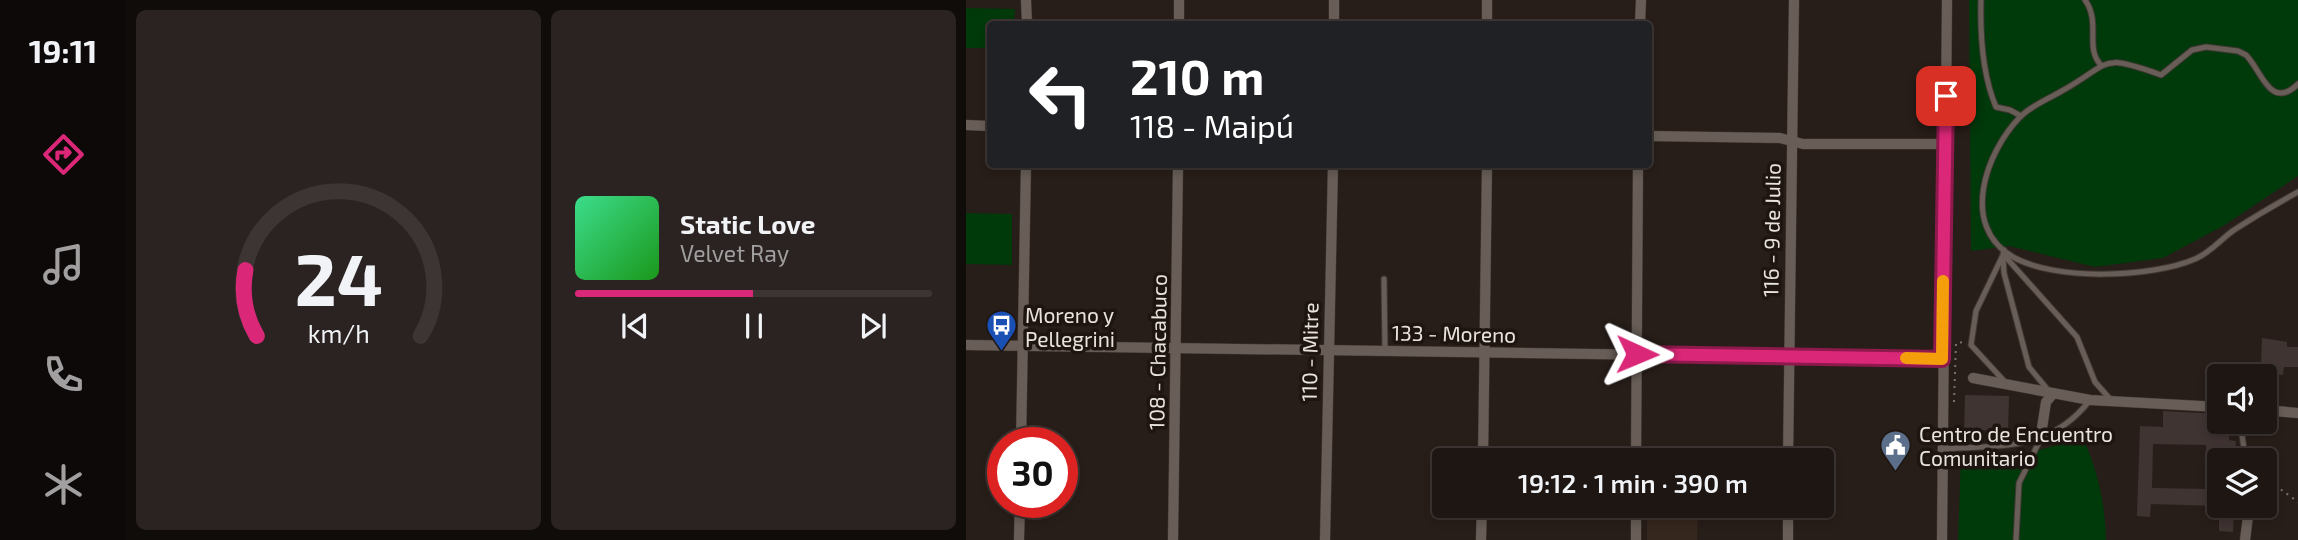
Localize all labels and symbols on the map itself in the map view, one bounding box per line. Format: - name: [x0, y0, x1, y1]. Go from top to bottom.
- pin: [1916, 66, 1976, 126]
- street label: 116 - 9 de Julio: [1757, 163, 1785, 297]
- street label: 108 - Chacabuco: [1143, 274, 1171, 430]
- place label: Moreno y Pellegrini: [1025, 302, 1115, 351]
- street label: 110 - Mitre: [1296, 302, 1322, 402]
- bus stop icon: Moreno y Pellegrini: [985, 309, 1019, 353]
- position arrow: [1600, 317, 1674, 391]
- street label: 133 - Moreno: [1392, 319, 1516, 347]
- place label: Centro de Encuentro Comunitario: [1919, 421, 2113, 470]
- speed limit sign: 30: [987, 427, 1078, 518]
- public building icon: Centro de Encuentro Comunitario: [1879, 428, 1913, 472]

